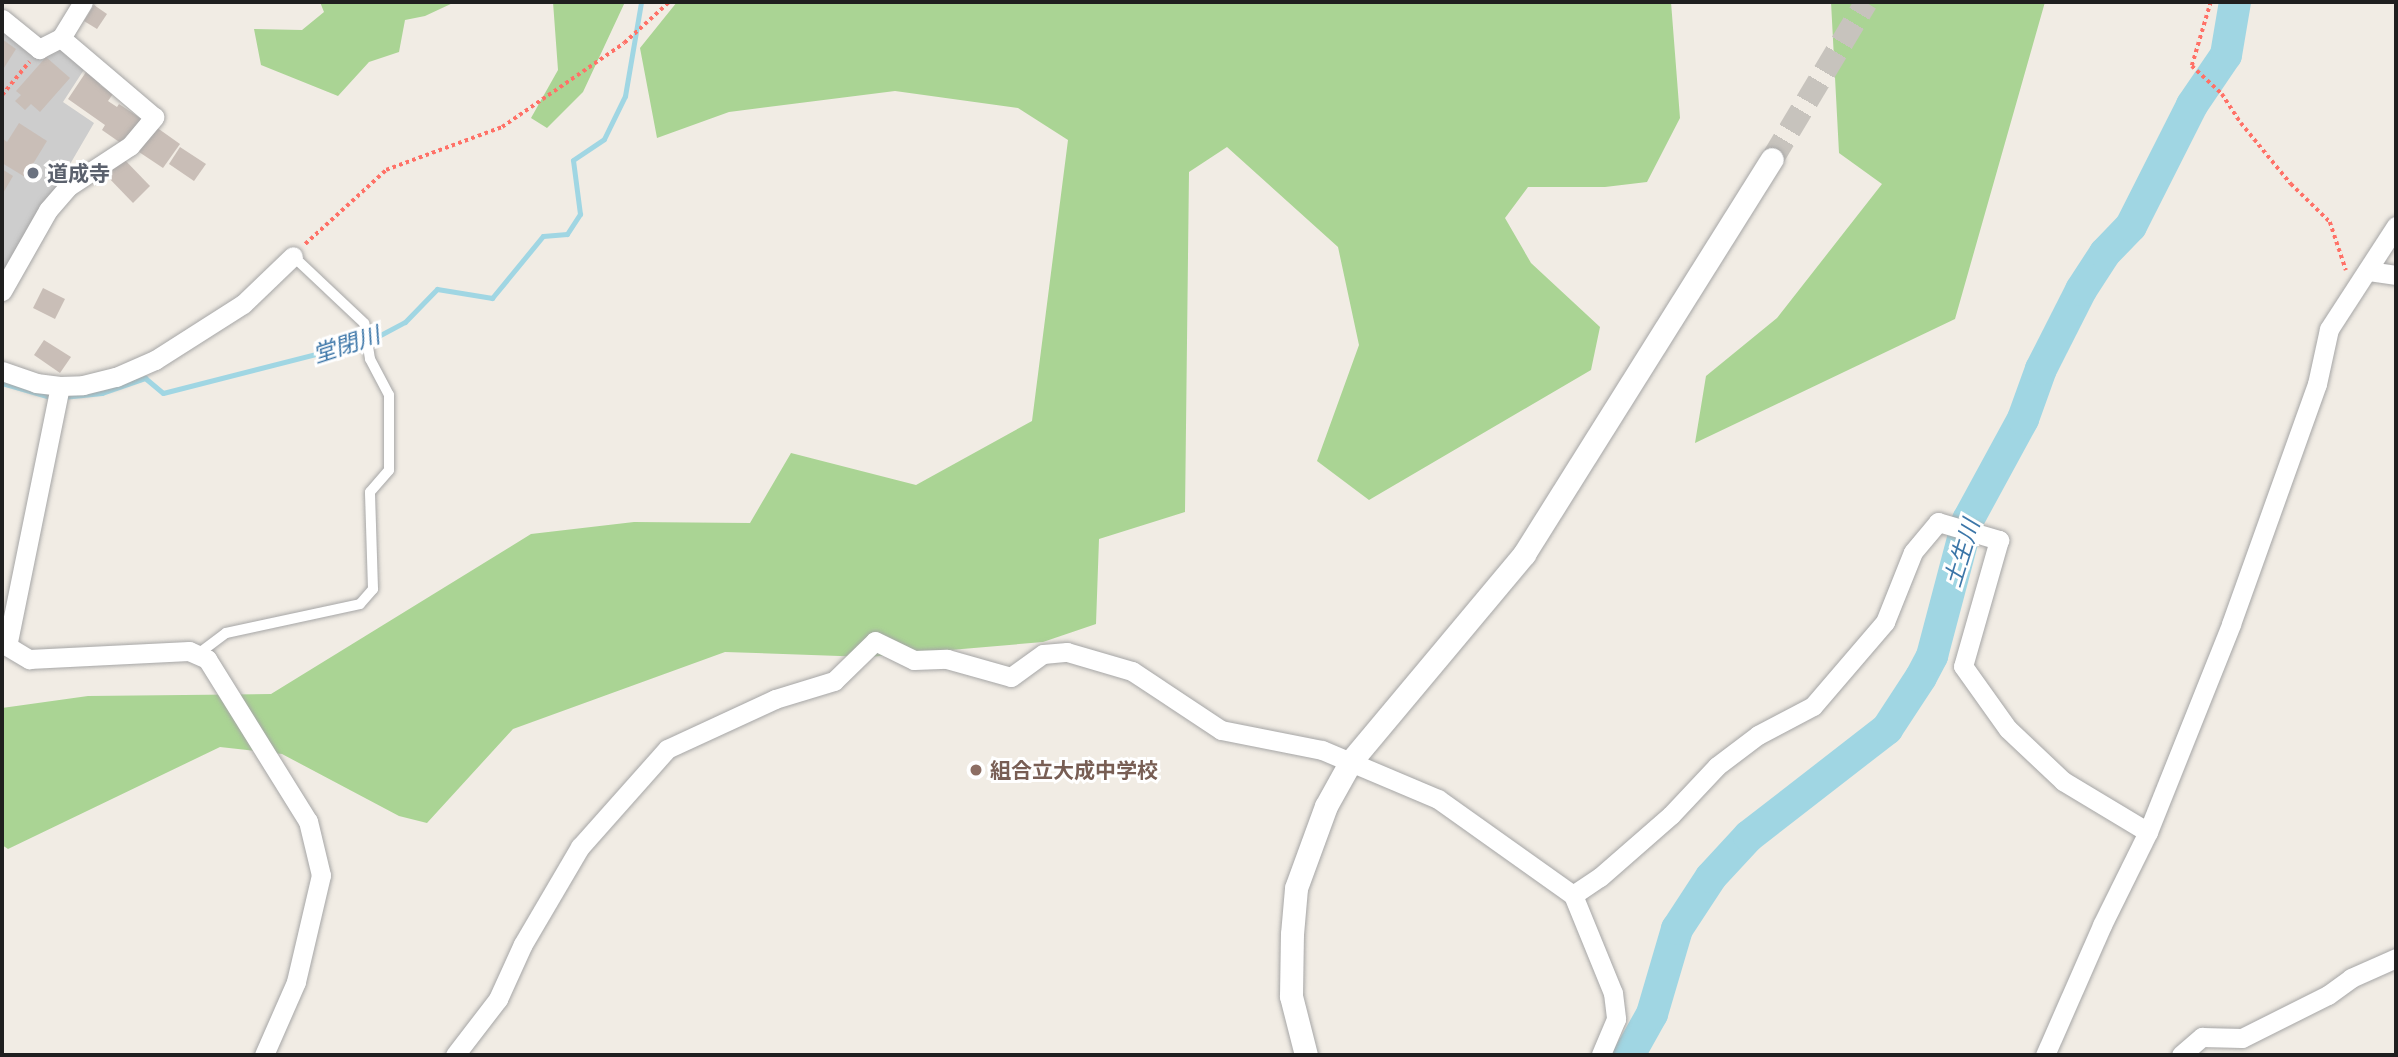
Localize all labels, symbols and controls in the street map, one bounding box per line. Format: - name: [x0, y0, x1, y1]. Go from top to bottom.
- place label: 道成寺: [47, 160, 110, 186]
- marker: 道成寺: [25, 165, 41, 181]
- water label: 堂閉川: [309, 320, 383, 368]
- water label: 土生川: [1938, 516, 1984, 590]
- place label: 組合立大成中学校: [990, 757, 1158, 783]
- marker: 組合立大成中学校: [968, 762, 984, 778]

